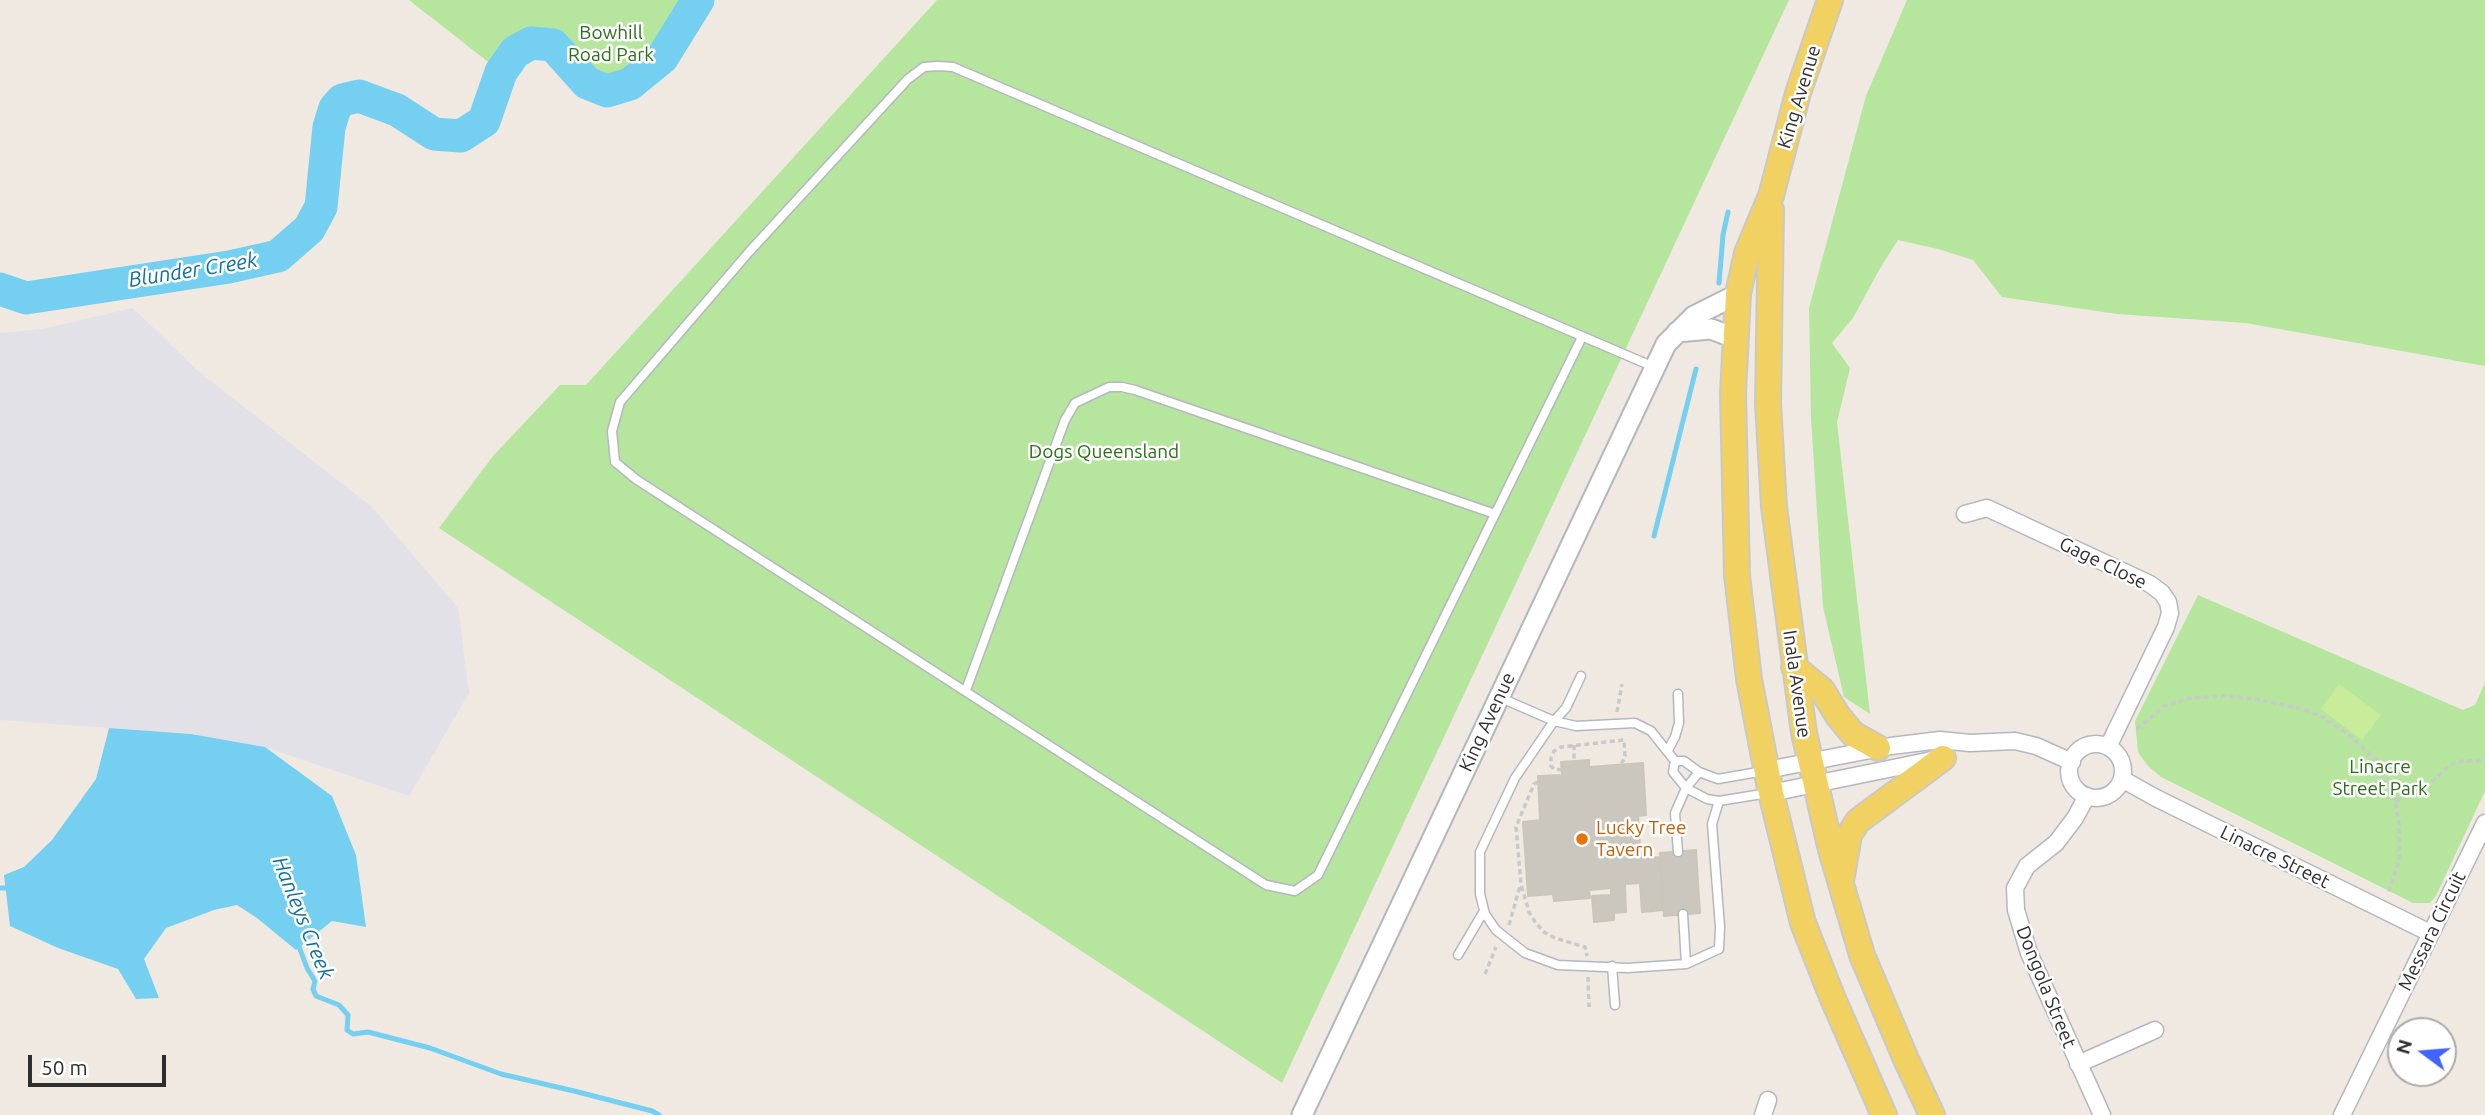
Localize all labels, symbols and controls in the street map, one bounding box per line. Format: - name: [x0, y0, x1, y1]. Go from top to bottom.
- park label: Bowhill Road Park: [568, 22, 654, 66]
- street label: King Avenue: [1772, 43, 1826, 151]
- water label: Blunder Creek: [127, 247, 259, 293]
- park label: Dogs Queensland: [1029, 441, 1179, 463]
- street label: Gage Close: [2055, 532, 2151, 594]
- street label: Inala Avenue: [1778, 629, 1816, 739]
- street label: King Avenue: [1454, 669, 1520, 775]
- park label: Linacre Street Park: [2332, 756, 2428, 800]
- place label: Lucky Tree Tavern: [1596, 817, 1687, 861]
- street label: Linacre Street: [2217, 821, 2333, 893]
- marker: Lucky Tree Tavern: [1574, 831, 1590, 847]
- water label: Hanleys Creek: [267, 853, 339, 983]
- street label: Messara Circuit: [2393, 868, 2471, 994]
- street label: Dongola Street: [2011, 923, 2081, 1051]
- north arrow: [2387, 1017, 2457, 1087]
- text: N: [2391, 1037, 2416, 1057]
- scale bar: [32, 1042, 170, 1086]
- text: 50 m: [41, 1055, 88, 1079]

